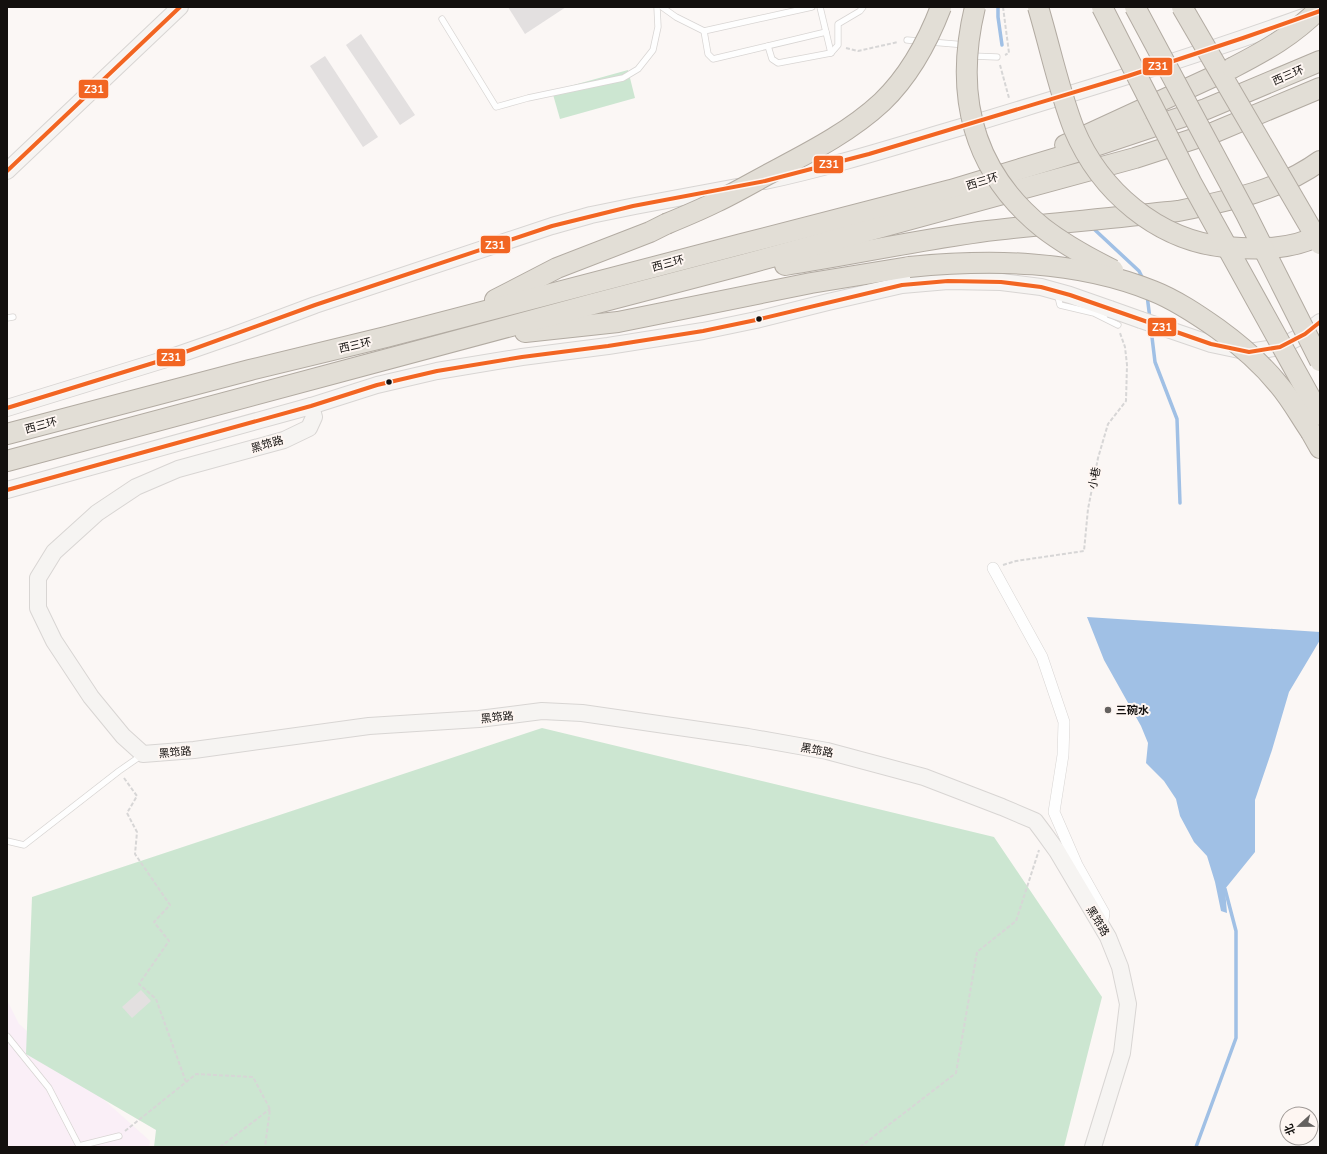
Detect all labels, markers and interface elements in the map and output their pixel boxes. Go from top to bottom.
line badge: Z31 [1142,57,1173,76]
text: Z31 [1148,59,1168,74]
street label: 西三环 [1270,62,1306,89]
line badge: Z31 [78,79,109,99]
text: Z31 [84,82,104,97]
line badge: Z31 [813,155,844,174]
text: Z31 [819,157,839,172]
street label: 西三环 [964,169,1000,193]
line badge: Z31 [480,235,511,254]
text: Z31 [485,238,505,253]
street label: 西三环 [650,252,686,275]
unlabelled marker [754,314,764,324]
line badge: Z31 [1147,317,1177,337]
text: Z31 [1152,320,1172,335]
street label: 西三环 [337,334,373,357]
line badge: Z31 [156,348,186,367]
text: Z31 [161,350,181,365]
unlabelled marker [384,377,394,387]
street label: 西三环 [23,414,59,437]
street label: 黑筇路 [249,433,285,456]
street label: 小巷 [1085,466,1104,490]
place label: 三碗水 [1116,703,1149,718]
marker: 三碗水 [1103,705,1113,715]
street label: 黑筇路 [480,708,514,727]
street label: 黑筇路 [799,740,835,761]
street label: 黑筇路 [158,744,192,761]
street label: 黑筇路 [1083,903,1112,939]
north arrow [1279,1106,1319,1146]
text: 北 [1281,1122,1299,1137]

